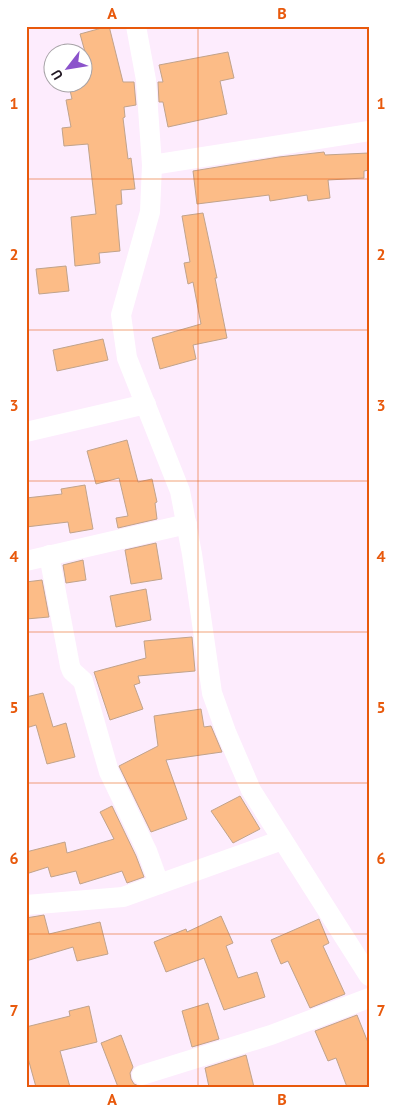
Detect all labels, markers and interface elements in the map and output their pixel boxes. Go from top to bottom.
text: A [107,3,117,23]
text: B [277,3,287,23]
north arrow [42,42,92,92]
text: U [47,66,67,83]
text: 1 [9,93,19,113]
text: 1 [376,93,386,113]
text: 2 [9,244,19,264]
text: 2 [376,244,386,264]
text: 3 [9,395,19,415]
text: 3 [376,395,386,415]
text: 4 [9,546,19,566]
text: 4 [376,546,386,566]
text: 5 [9,697,19,717]
text: 5 [376,697,386,717]
text: 6 [9,848,19,868]
text: 6 [376,848,386,868]
text: 7 [9,1000,19,1020]
text: 7 [376,1000,386,1020]
text: A [107,1089,117,1109]
text: B [277,1089,287,1109]

